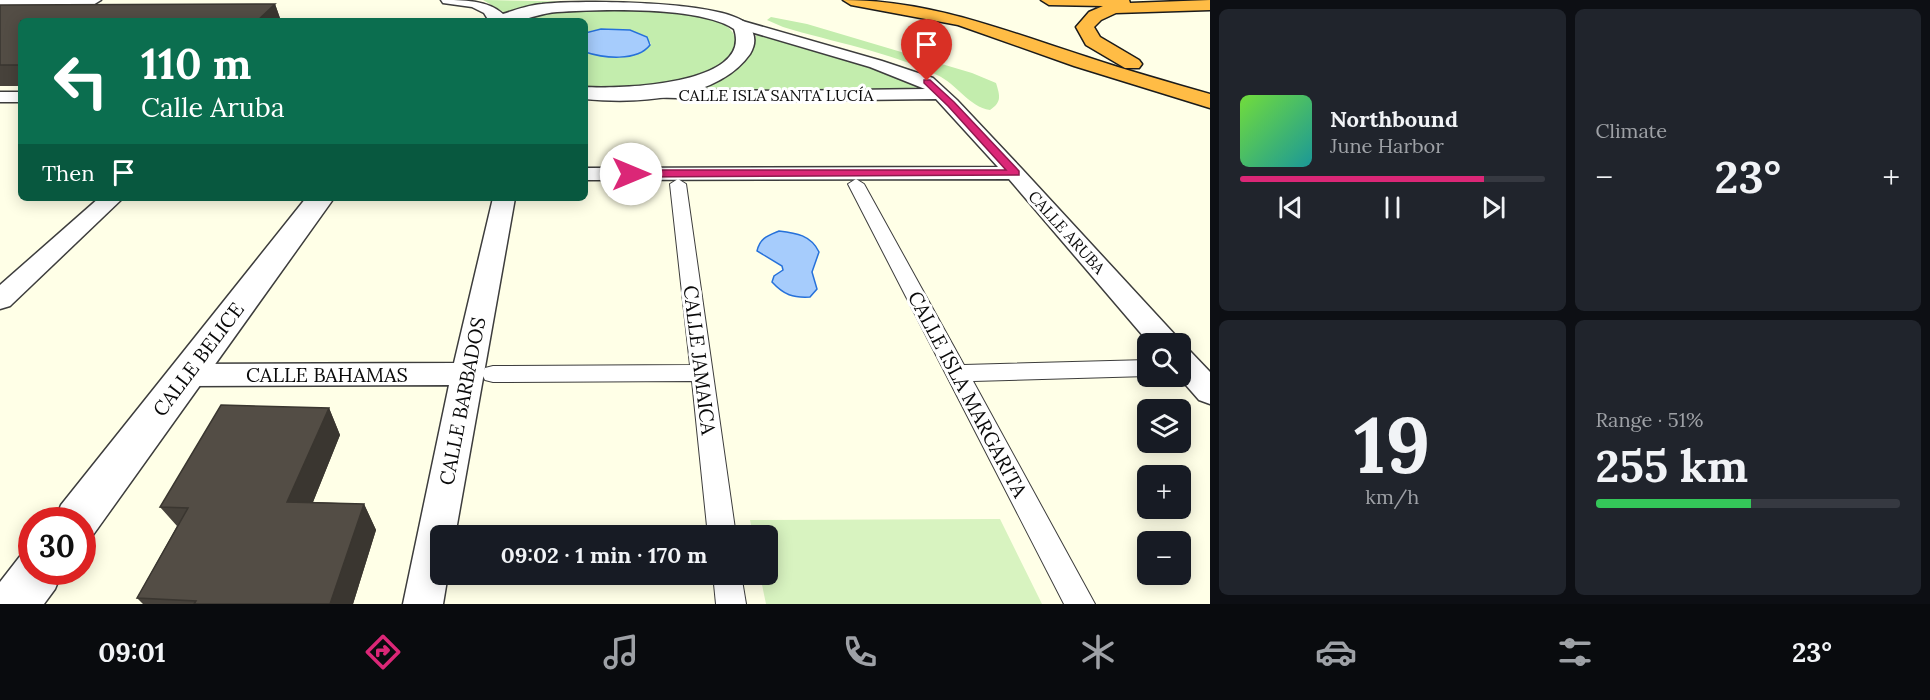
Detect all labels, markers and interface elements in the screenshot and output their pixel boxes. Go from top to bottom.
pin [901,19,952,81]
icon: arrive [910,28,943,61]
text: 110 m [141,37,252,91]
icon: left [42,42,120,120]
street label: CALLE ISLA SANTA LUCÍA [679,85,874,105]
text: Calle Aruba [141,90,285,124]
text: Northbound [1330,105,1458,133]
text: Climate [1596,118,1667,143]
text: June Harbor [1330,133,1444,158]
position arrow [599,142,663,206]
text: 23° [1715,148,1781,205]
icon: arrive [107,156,140,189]
text: − [1596,156,1613,198]
text: + [1882,156,1900,198]
text: Then [42,159,95,187]
street label: CALLE ARUBA [1024,186,1110,279]
icon: previous [1274,191,1307,224]
icon: pause [1376,191,1409,224]
icon: next [1477,191,1510,224]
street label: CALLE JAMAICA [678,284,722,437]
street label: CALLE ISLA MARGARITA [903,287,1033,502]
street label: CALLE BELICE [147,297,249,421]
street label: CALLE BARBADOS [433,315,491,487]
map controls [1137,333,1191,585]
button: search [1137,333,1191,387]
street label: CALLE BAHAMAS [246,362,408,387]
text: 19 [1354,395,1431,494]
button: layers [1137,399,1191,453]
text: Range · 51% [1596,407,1703,432]
text: 255 km [1596,437,1748,494]
button: + [1137,465,1191,519]
text: km/h [1365,484,1419,509]
speed limit sign: 30 [18,507,96,585]
button: − [1137,531,1191,585]
text: 09:02 · 1 min · 170 m [501,541,707,569]
icon: directions [362,631,404,673]
icon: music [600,631,642,673]
icon: phone [839,631,881,673]
icon: climate [1077,631,1119,673]
icon: car [1315,631,1357,673]
icon: filters [1554,631,1596,673]
text: 09:01 [98,635,166,669]
text: 23° [1792,635,1832,669]

